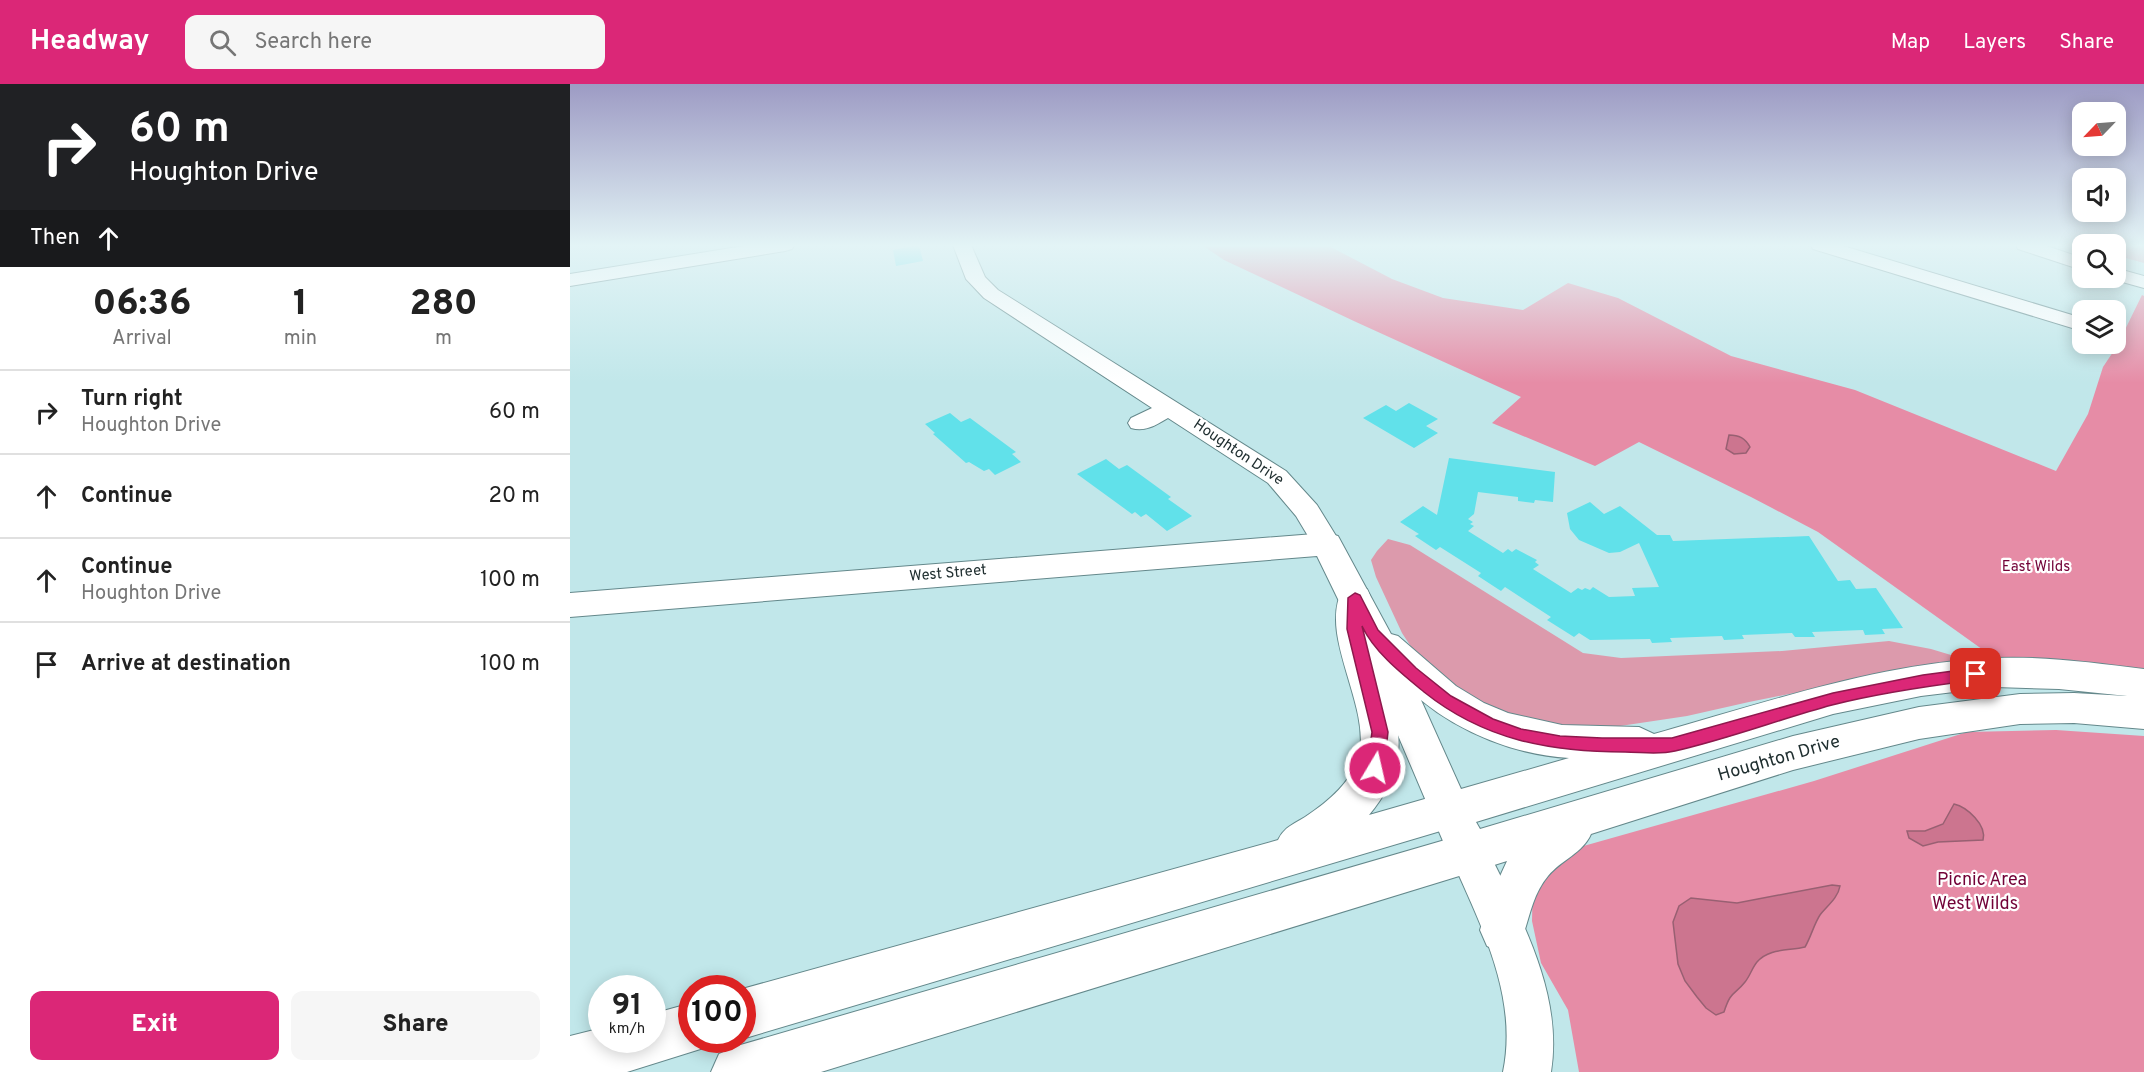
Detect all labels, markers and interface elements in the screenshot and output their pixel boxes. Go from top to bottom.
search box [185,15,605,69]
text: Headway [30,24,149,60]
icon: search [206,26,239,59]
text: Search here [254,29,372,56]
text: Map [1891,29,1930,56]
text: Layers [1963,29,2026,56]
text: Share [2059,29,2114,56]
north arrow [2072,102,2126,156]
map controls [2072,102,2126,354]
text: 60 m [129,104,230,157]
icon: right [30,108,108,186]
text: Houghton Drive [129,156,318,190]
button: sound [2072,168,2126,222]
icon: ahead [92,222,125,255]
text: Then [30,225,80,252]
button: search [2072,234,2126,288]
text: 06:36 [92,282,191,328]
text: 1 [293,282,308,328]
text: 280 [410,282,478,328]
button: layers [2072,300,2126,354]
text: Arrival [112,326,172,352]
text: min [284,326,317,352]
text: m [435,326,452,352]
text: Turn right [81,386,183,413]
icon: right [30,396,63,429]
text: 60 m [489,399,540,426]
text: Houghton Drive [81,413,221,439]
street label: Houghton Drive [1189,416,1287,490]
icon: ahead [30,480,63,513]
text: Continue [81,483,172,510]
text: 20 m [489,483,540,510]
text: Continue [81,554,172,581]
park label: East Wilds [2002,558,2070,577]
street label: West Street [909,561,987,587]
icon: ahead [30,564,63,597]
text: 100 m [480,567,540,594]
text: Houghton Drive [81,581,221,607]
icon: arrive [30,648,63,681]
pin [1950,648,2001,699]
text: Arrive at destination [81,651,291,678]
text: 100 m [480,651,540,678]
icon: arrive [1959,657,1992,690]
street label: Houghton Drive [1715,731,1843,787]
position arrow [1343,736,1407,800]
park label: Picnic Area [1937,869,2027,892]
park label: West Wilds [1932,893,2018,916]
speed limit sign: 100 [678,975,756,1053]
text: 91 [612,988,642,1025]
button: Exit [30,991,279,1060]
button: Share [291,991,540,1060]
text: km/h [609,1020,645,1039]

